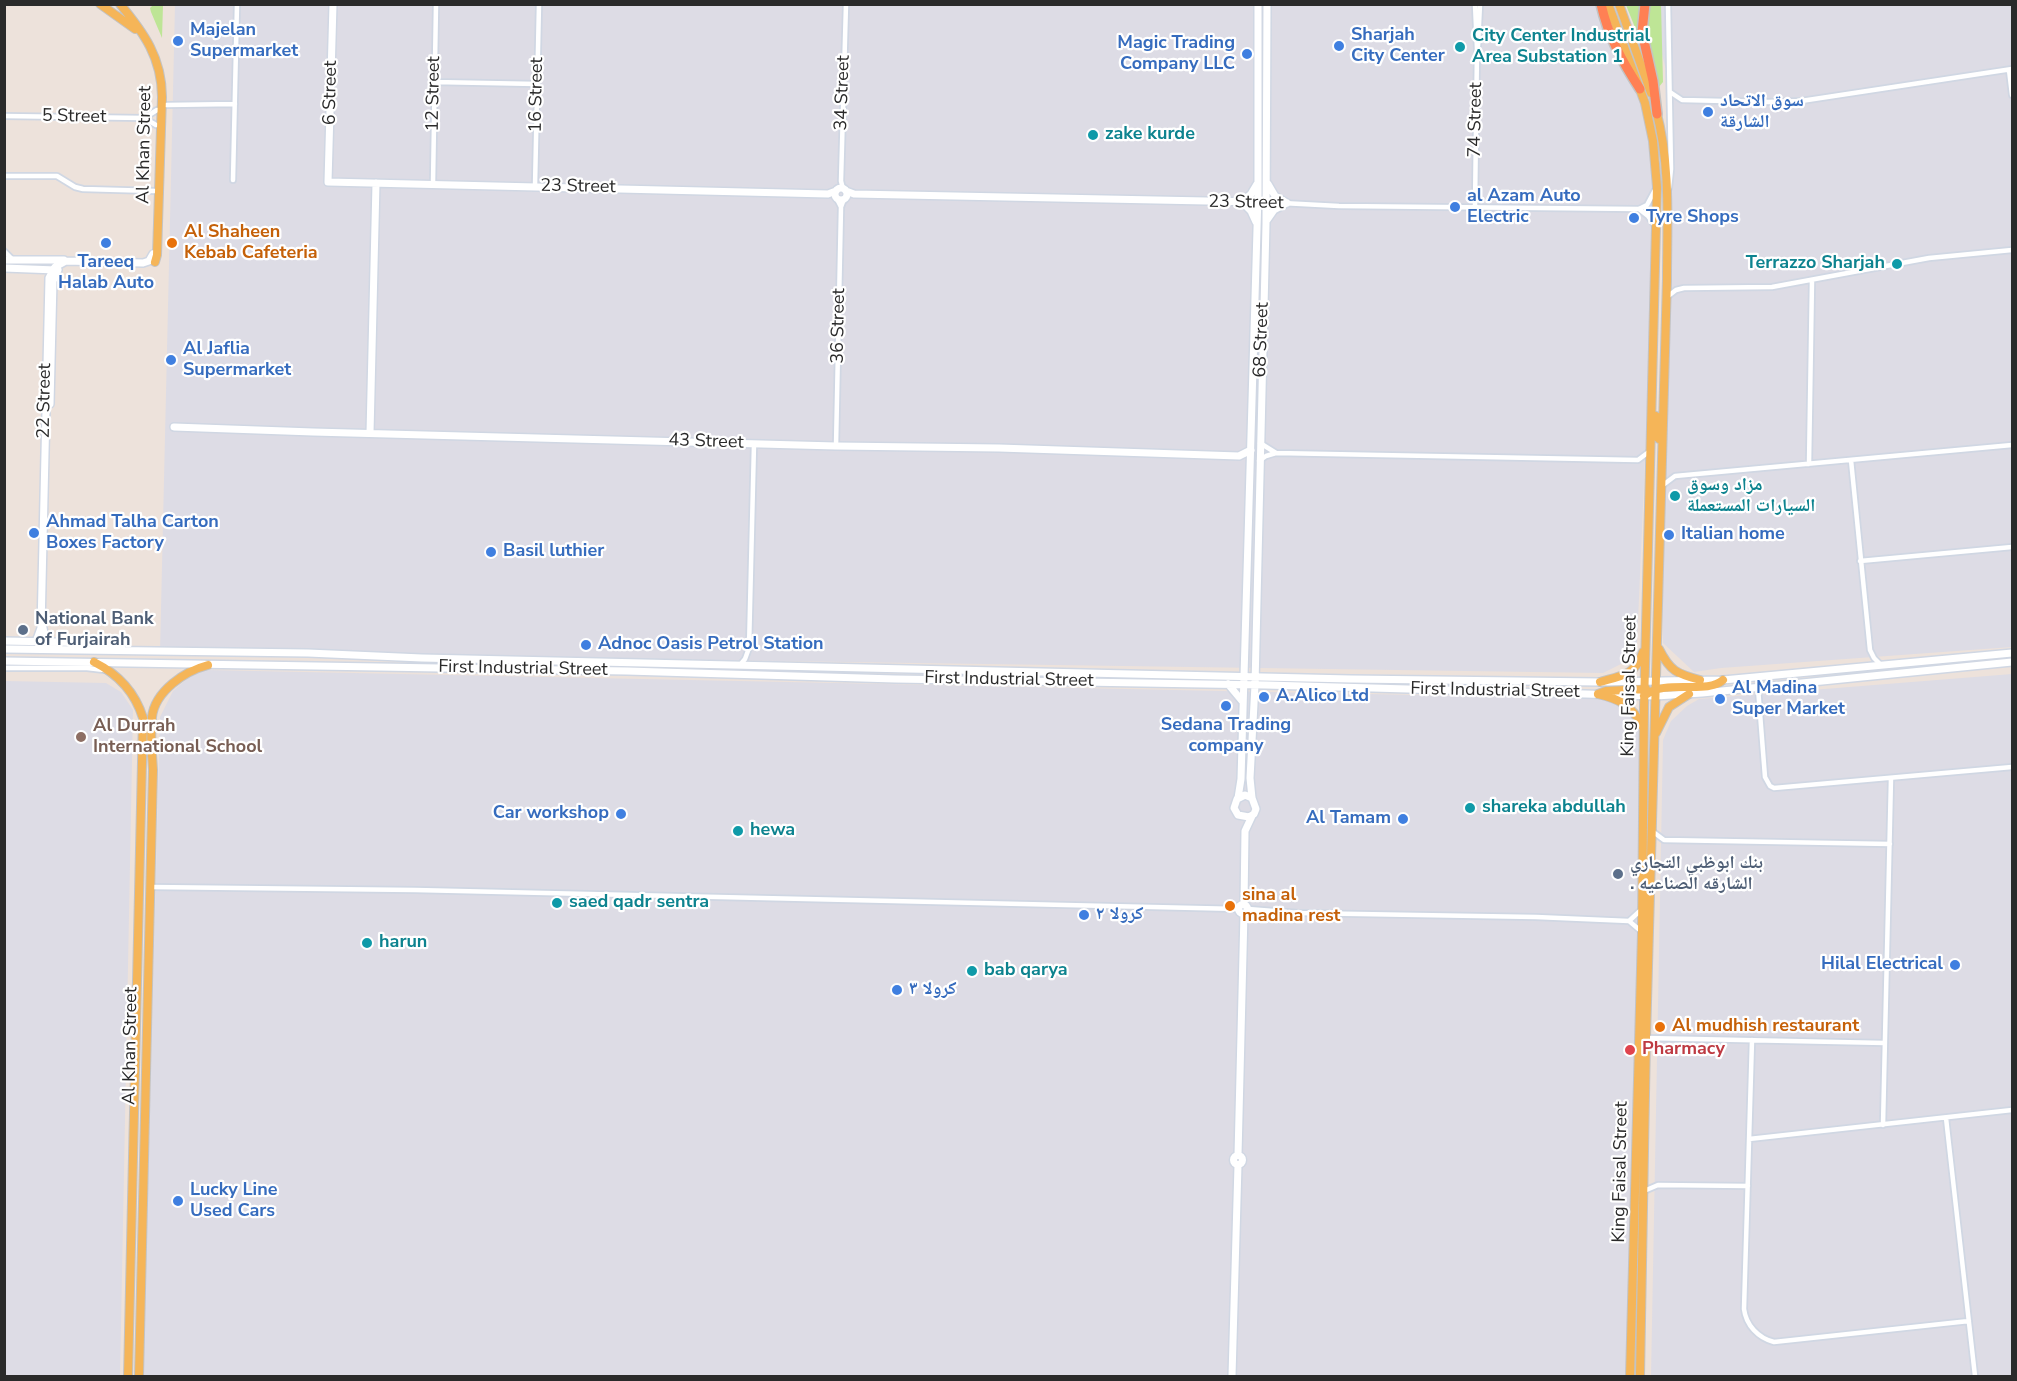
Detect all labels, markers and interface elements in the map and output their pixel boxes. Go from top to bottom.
place label: Majelan Supermarket [190,20,298,63]
place label: Sharjah City Center [1351,25,1445,68]
place label: City Center Industrial Area Substation 1 [1472,26,1650,68]
place label: Magic Trading Company LLC [1117,33,1235,76]
marker: Majelan Supermarket [171,34,185,48]
marker: Sharjah City Center [1332,39,1346,53]
marker: City Center Industrial Area Substation 1 [1453,40,1467,54]
marker: Magic Trading Company LLC [1240,47,1254,61]
street label: 34 Street [831,55,855,131]
street label: 12 Street [423,56,445,132]
street label: 16 Street [526,57,548,133]
street label: 6 Street [320,61,342,125]
street label: 74 Street [1465,82,1487,158]
street label: Al Khan Street [133,86,157,204]
place label: سوق الاتحاد الشارقة [1720,91,1804,134]
marker: سوق الاتحاد الشارقة [1701,105,1715,119]
street label: 5 Street [42,106,106,128]
place label: zake kurde [1105,124,1195,146]
marker: zake kurde [1086,128,1100,142]
street label: 23 Street [540,176,616,198]
place label: al Azam Auto Electric [1467,186,1581,228]
street label: 23 Street [1208,192,1284,214]
marker: al Azam Auto Electric [1448,200,1462,214]
place label: Tyre Shops [1646,207,1739,229]
marker: Tyre Shops [1627,211,1641,225]
place label: Al Shaheen Kebab Cafeteria [184,222,318,264]
marker: Tareeq Halab Auto [99,236,113,250]
marker: Al Shaheen Kebab Cafeteria [165,236,179,250]
place label: Tareeq Halab Auto [58,252,154,294]
place label: Terrazzo Sharjah [1746,253,1885,275]
marker: Terrazzo Sharjah [1890,257,1904,271]
street label: 36 Street [828,288,850,364]
street label: 68 Street [1250,302,1274,378]
place label: Al Jaflia Supermarket [183,339,291,382]
marker: Al Jaflia Supermarket [164,353,178,367]
street label: 22 Street [34,363,56,439]
street label: 43 Street [668,430,744,454]
place label: مزاد وسوق السيارات المستعملة [1687,475,1815,518]
marker: مزاد وسوق السيارات المستعملة [1668,489,1682,503]
place label: Ahmad Talha Carton Boxes Factory [46,512,219,554]
place label: Italian home [1681,524,1785,546]
marker: Ahmad Talha Carton Boxes Factory [27,526,41,540]
marker: Italian home [1662,528,1676,542]
place label: Basil luthier [503,541,604,563]
marker: Basil luthier [484,545,498,559]
place label: National Bank of Furjairah [35,609,154,652]
street label: King Faisal Street [1618,615,1642,757]
marker: National Bank of Furjairah [16,623,30,637]
place label: Adnoc Oasis Petrol Station [598,634,824,656]
marker: Adnoc Oasis Petrol Station [579,638,593,652]
street label: First Industrial Street [438,657,608,681]
street label: First Industrial Street [924,668,1094,692]
place label: Al Madina Super Market [1732,678,1845,720]
street label: First Industrial Street [1410,679,1580,703]
place label: A.Alico Ltd [1276,686,1369,708]
marker: A.Alico Ltd [1257,690,1271,704]
marker: Al Madina Super Market [1713,692,1727,706]
marker: Sedana Trading company [1219,699,1233,713]
place label: Sedana Trading company [1161,715,1291,758]
place label: Al Durrah International School [93,716,262,758]
marker: Al Durrah International School [74,730,88,744]
place label: shareka abdullah [1482,797,1626,819]
marker: shareka abdullah [1463,801,1477,815]
place label: Car workshop [493,803,609,825]
marker: Car workshop [614,807,628,821]
place label: Al Tamam [1306,808,1391,830]
marker: Al Tamam [1396,812,1410,826]
place label: hewa [750,820,795,842]
marker: hewa [731,824,745,838]
place label: بنك ابوظبي التجاري . الشارقه الصناعيه [1630,853,1763,896]
marker: بنك ابوظبي التجاري . الشارقه الصناعيه [1611,867,1625,881]
place label: sina al madina rest [1242,885,1341,928]
place label: saed qadr sentra [569,892,709,914]
marker: saed qadr sentra [550,896,564,910]
marker: sina al madina rest [1223,899,1237,913]
place label: كرولا ٢ [1096,904,1144,926]
marker: كرولا ٢ [1077,908,1091,922]
place label: harun [379,932,427,954]
marker: harun [360,936,374,950]
place label: Hilal Electrical [1821,954,1943,976]
marker: Hilal Electrical [1948,958,1962,972]
place label: bab qarya [984,960,1068,982]
marker: bab qarya [965,964,979,978]
place label: كرولا ٣ [909,979,957,1001]
marker: كرولا ٣ [890,983,904,997]
street label: Al Khan Street [119,987,143,1105]
place label: Al mudhish restaurant [1672,1016,1859,1038]
marker: Al mudhish restaurant [1653,1020,1667,1034]
place label: Pharmacy [1642,1039,1725,1061]
marker: Pharmacy [1623,1043,1637,1057]
street label: King Faisal Street [1609,1101,1633,1243]
place label: Lucky Line Used Cars [190,1180,277,1222]
marker: Lucky Line Used Cars [171,1194,185,1208]

